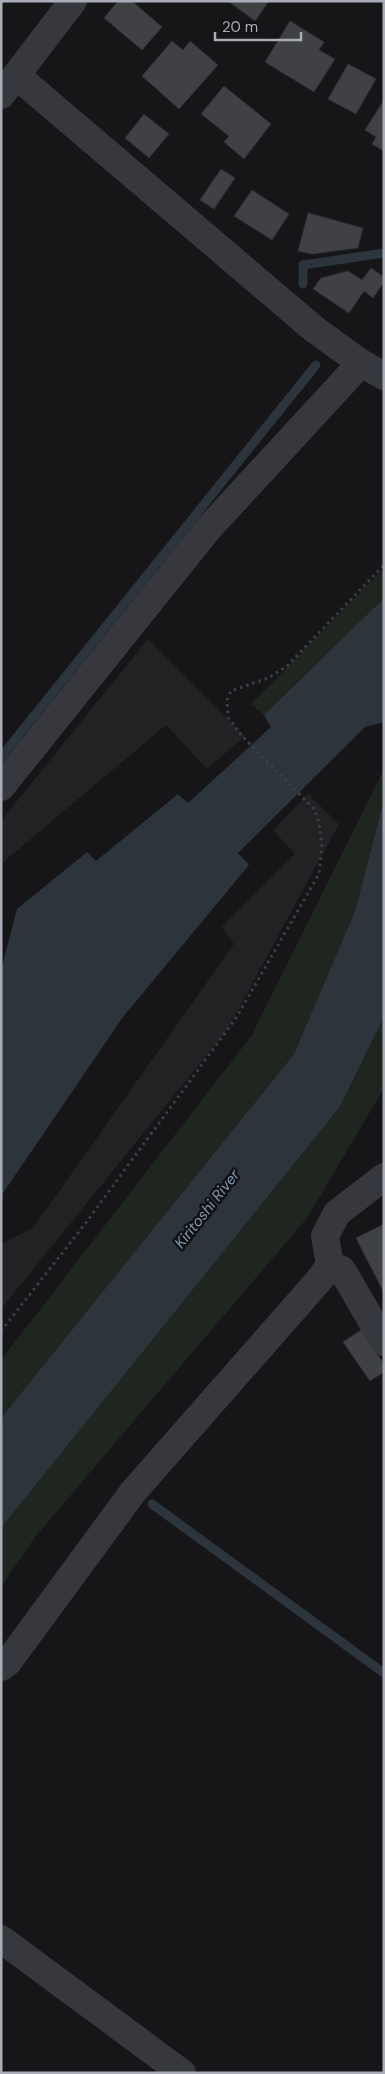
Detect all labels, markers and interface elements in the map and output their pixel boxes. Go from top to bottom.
scale bar [215,10,301,42]
text: 20 m [222,17,258,37]
water label: Kiritoshi River [170,1165,244,1252]

